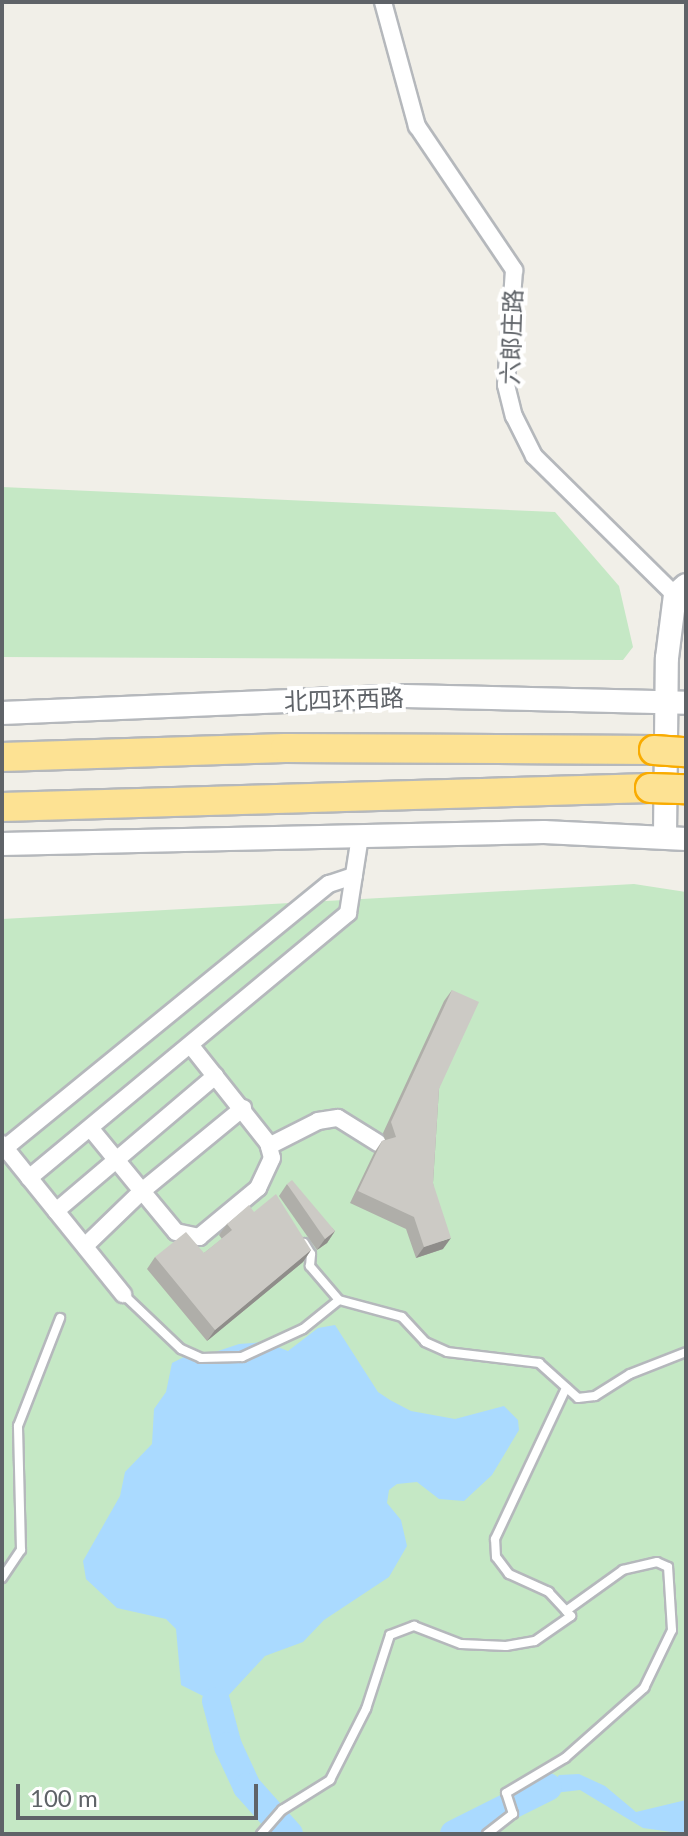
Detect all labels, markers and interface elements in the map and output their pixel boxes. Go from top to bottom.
street label: 六郎庄路 [495,289,527,385]
street label: 北四环西路 [284,683,404,715]
scale bar [20,1768,262,1818]
text: 100 m [30,1783,98,1812]

